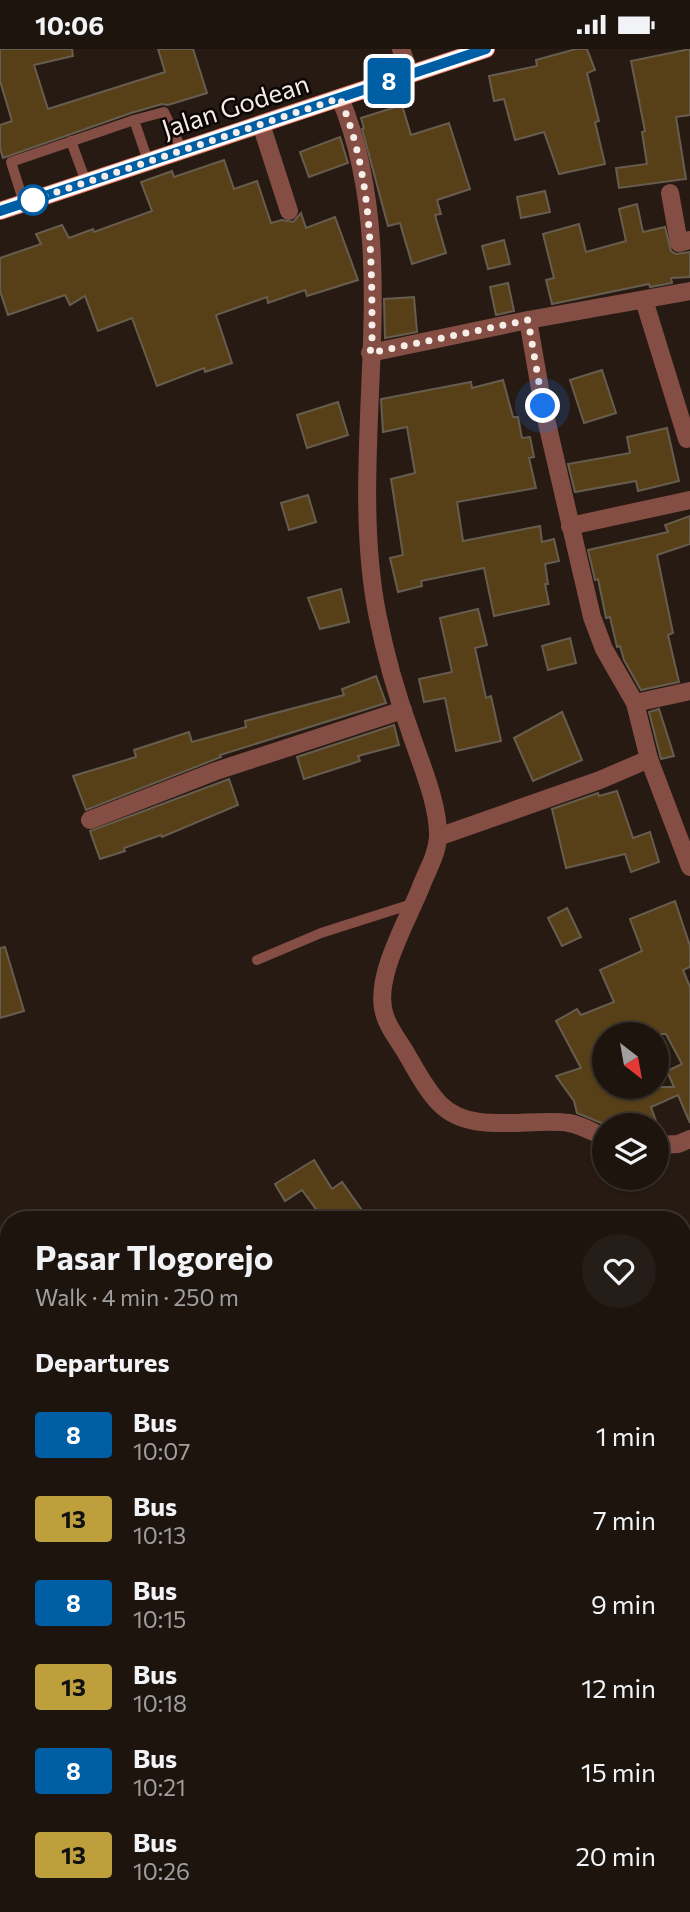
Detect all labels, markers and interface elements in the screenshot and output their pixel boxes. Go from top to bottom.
text: 10:06 [35,9,104,40]
line badge: 8 [366,58,412,104]
text: 8 [382,66,396,95]
street label: Jalan Godean [157,67,313,143]
unlabelled marker [18,185,48,215]
your location [525,388,560,423]
north arrow [592,1022,668,1099]
map controls [592,1022,669,1190]
button: layers [592,1113,669,1190]
button: heart [582,1234,656,1308]
text: Pasar Tlogorejo [35,1236,273,1277]
text: Walk · 4 min · 250 m [35,1283,239,1311]
text: Departures [35,1346,170,1377]
text: Bus [133,1406,177,1437]
text: 8 [66,1420,81,1449]
text: 1 min [596,1420,656,1451]
text: 10:07 [133,1437,190,1465]
text: Bus [133,1490,177,1521]
text: 13 [61,1504,86,1533]
text: 7 min [593,1504,656,1535]
text: 10:13 [133,1521,186,1549]
text: Bus [133,1574,177,1605]
text: 8 [66,1588,81,1617]
text: 9 min [591,1588,656,1619]
text: 10:15 [133,1605,186,1633]
text: Bus [133,1658,177,1689]
text: 13 [61,1672,86,1701]
text: 12 min [581,1672,656,1703]
text: 10:18 [133,1689,187,1717]
text: Bus [133,1742,177,1773]
text: 8 [66,1756,81,1785]
text: 15 min [581,1756,656,1787]
text: 10:21 [133,1773,186,1801]
text: Bus [133,1826,177,1857]
text: 13 [61,1840,86,1869]
text: 20 min [575,1840,656,1871]
text: 10:26 [133,1857,190,1885]

